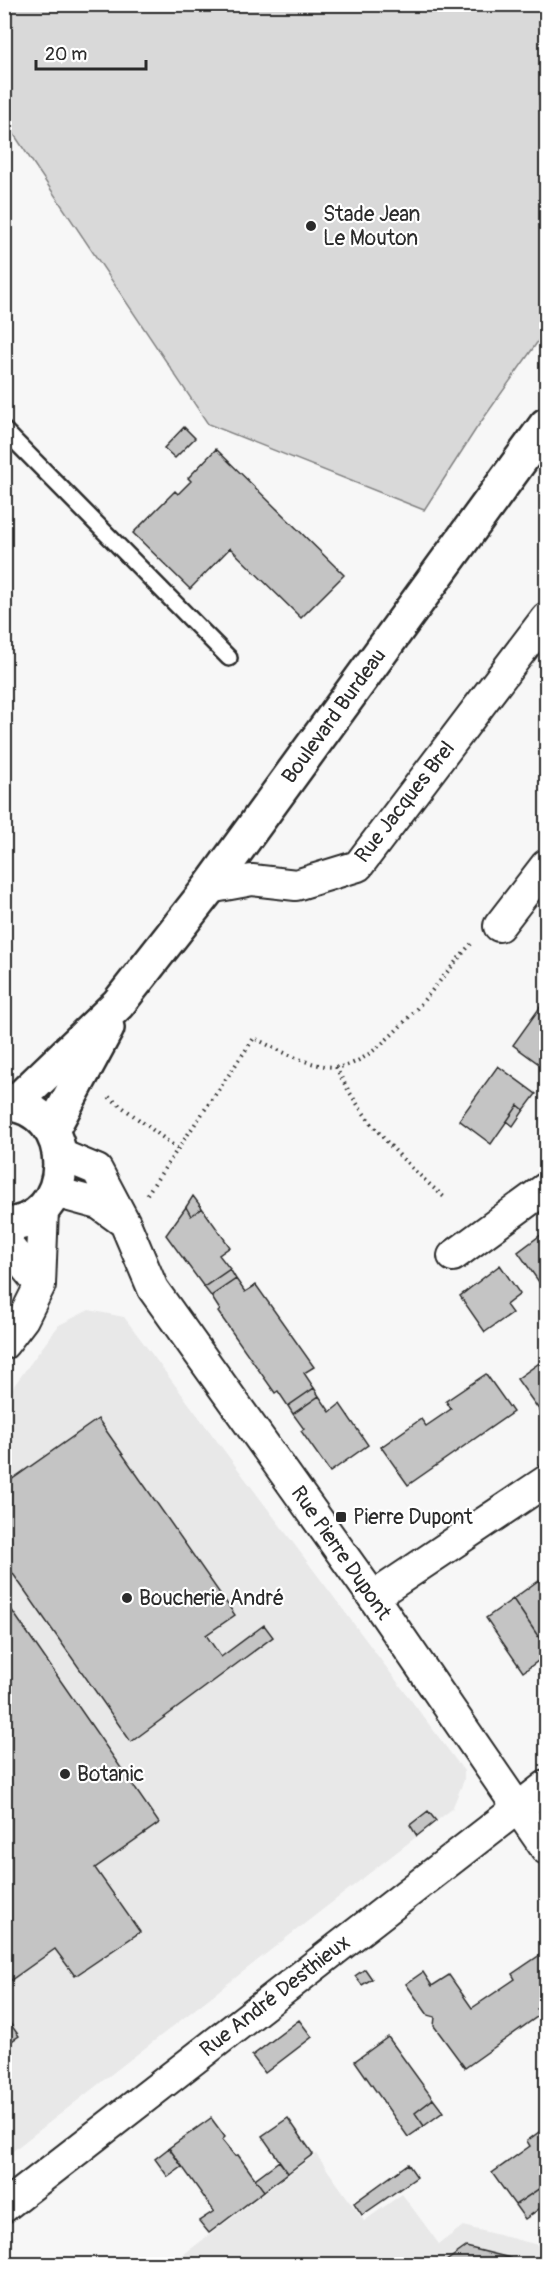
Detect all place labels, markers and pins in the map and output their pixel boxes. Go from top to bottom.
place label: Stade Jean Le Mouton [323,201,420,252]
marker: Stade Jean Le Mouton [304,219,318,233]
place label: Pierre Dupont [353,1504,473,1531]
marker: Pierre Dupont [334,1510,348,1524]
place label: Boucherie André [139,1585,284,1612]
marker: Boucherie André [120,1591,134,1605]
place label: Botanic [77,1761,144,1788]
marker: Botanic [58,1767,72,1781]

